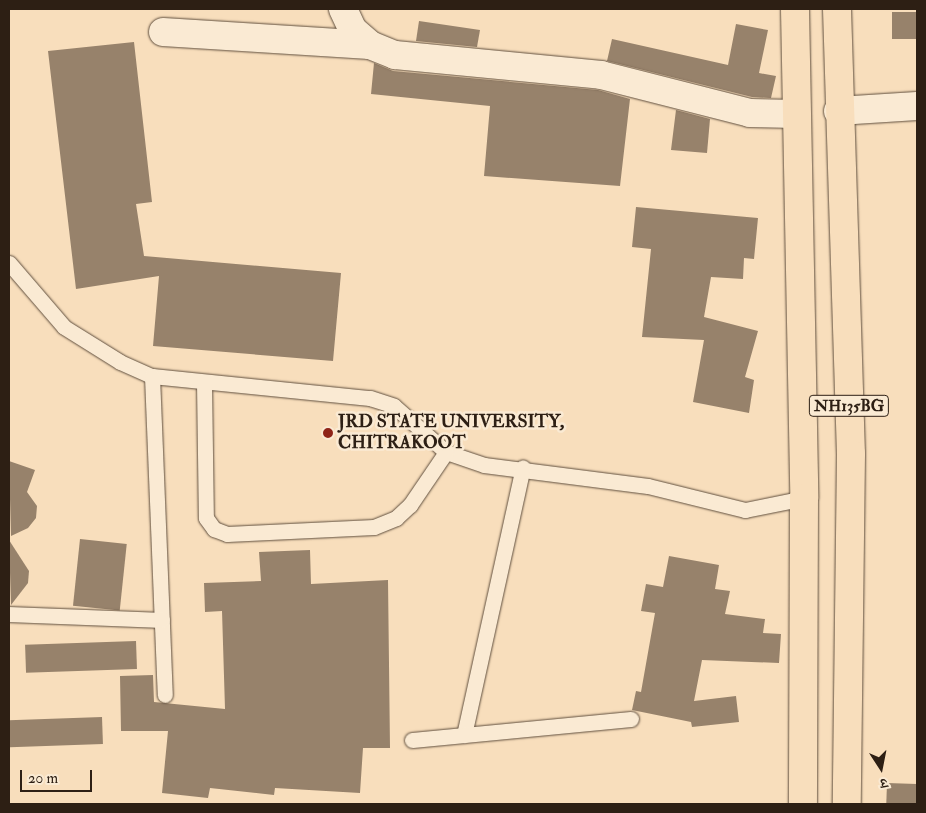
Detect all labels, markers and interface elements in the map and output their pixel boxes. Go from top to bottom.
road number: NH135BG [808,392,890,420]
place label: JRD STATE UNIVERSITY, CHITRAKOOT [338,412,564,454]
marker: JRD STATE UNIVERSITY, CHITRAKOOT [322,427,334,439]
north arrow [856,743,906,793]
scale bar [22,760,95,792]
text: 20 m [28,769,58,788]
text: उ [879,774,889,792]

